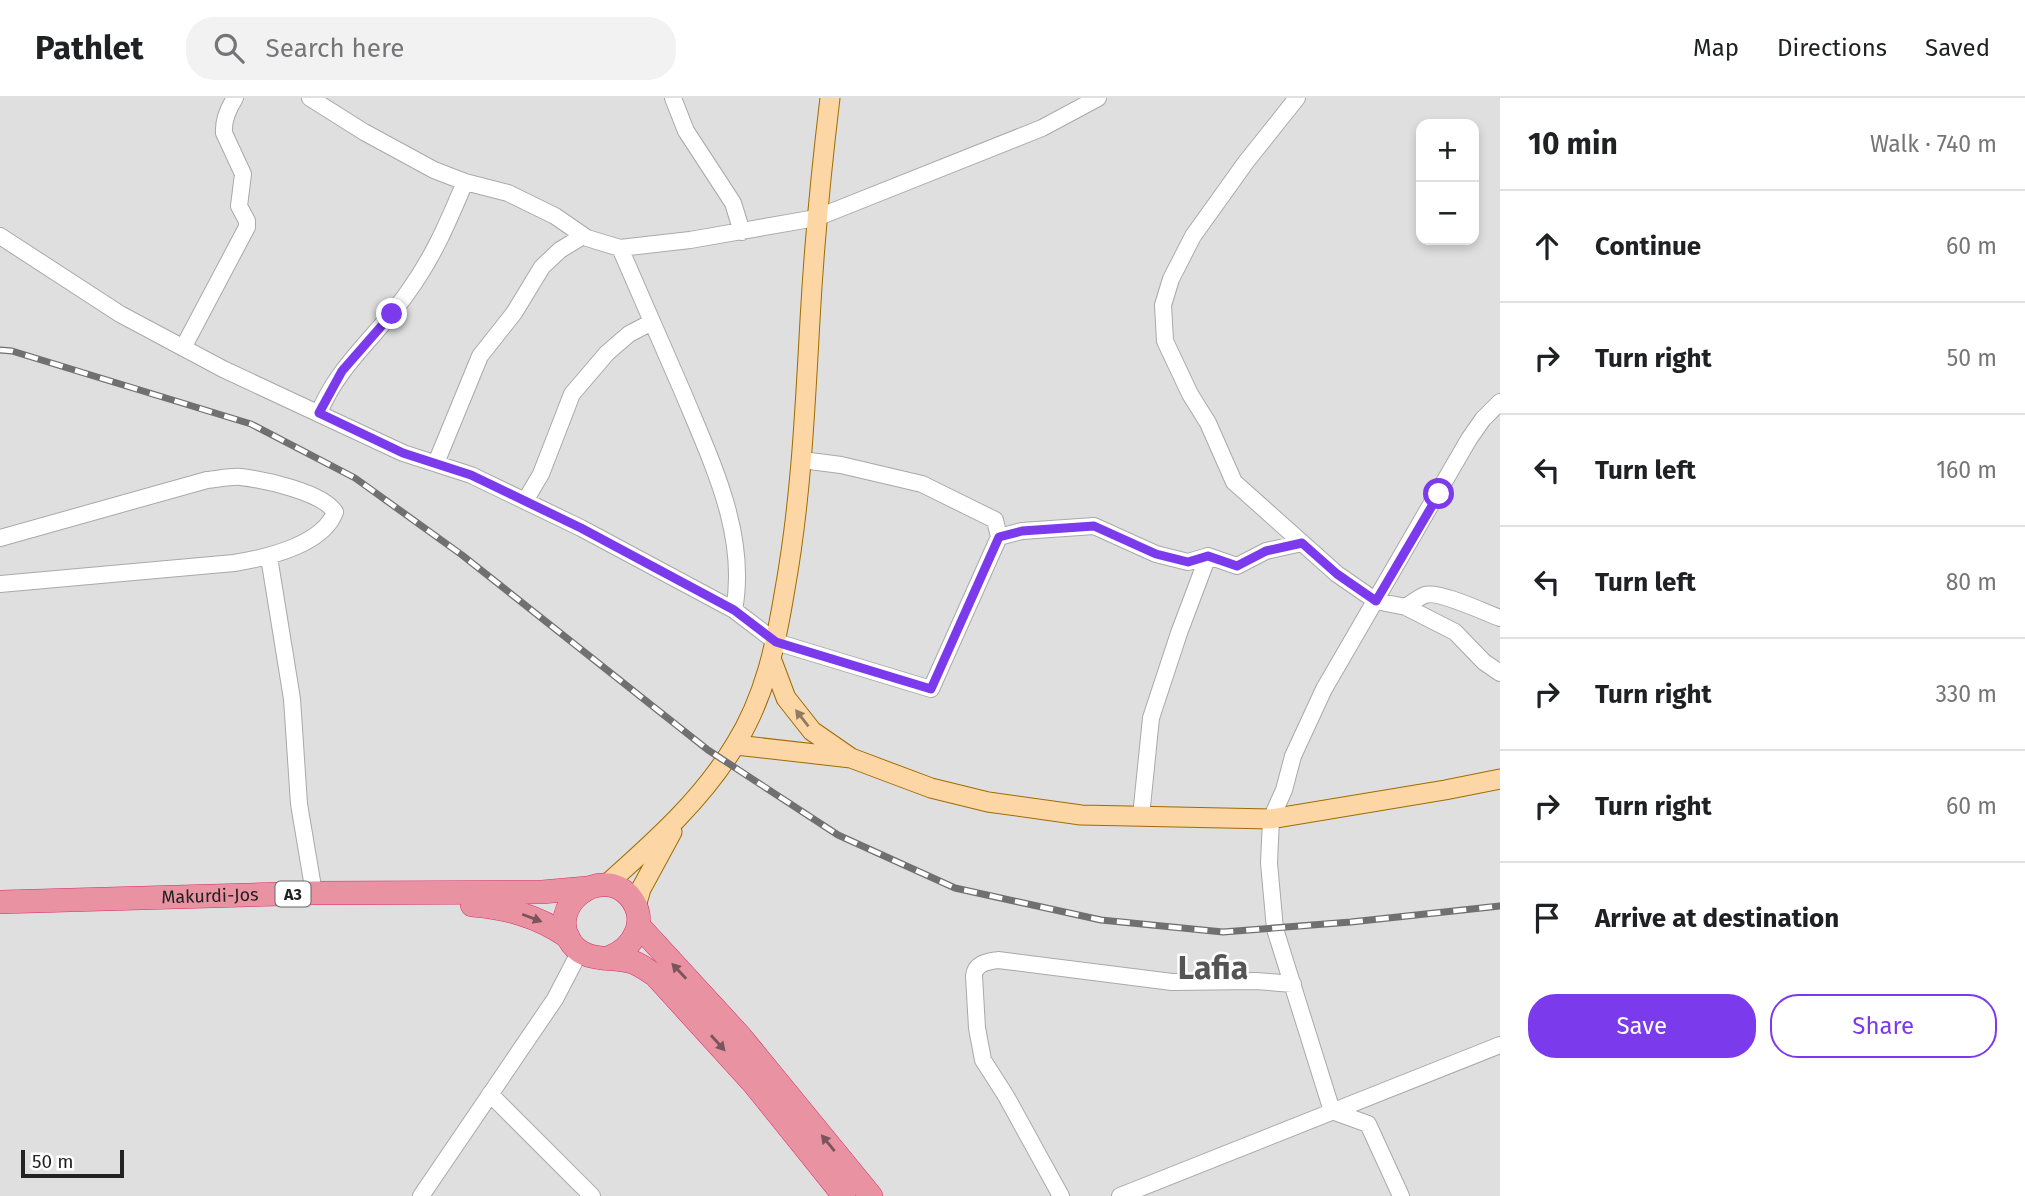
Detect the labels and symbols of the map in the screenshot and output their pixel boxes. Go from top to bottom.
route end [376,298,407,329]
route start [1423,478,1454,509]
one-way arrow [794,709,809,727]
road number: A3 [276,881,310,906]
street label: Makurdi-Jos [161,884,259,908]
one-way arrow [521,912,542,923]
district label: Lafia [1178,949,1248,987]
one-way arrow [671,962,687,980]
one-way arrow [710,1034,726,1052]
one-way arrow [820,1134,836,1152]
scale bar [21,1147,124,1179]

